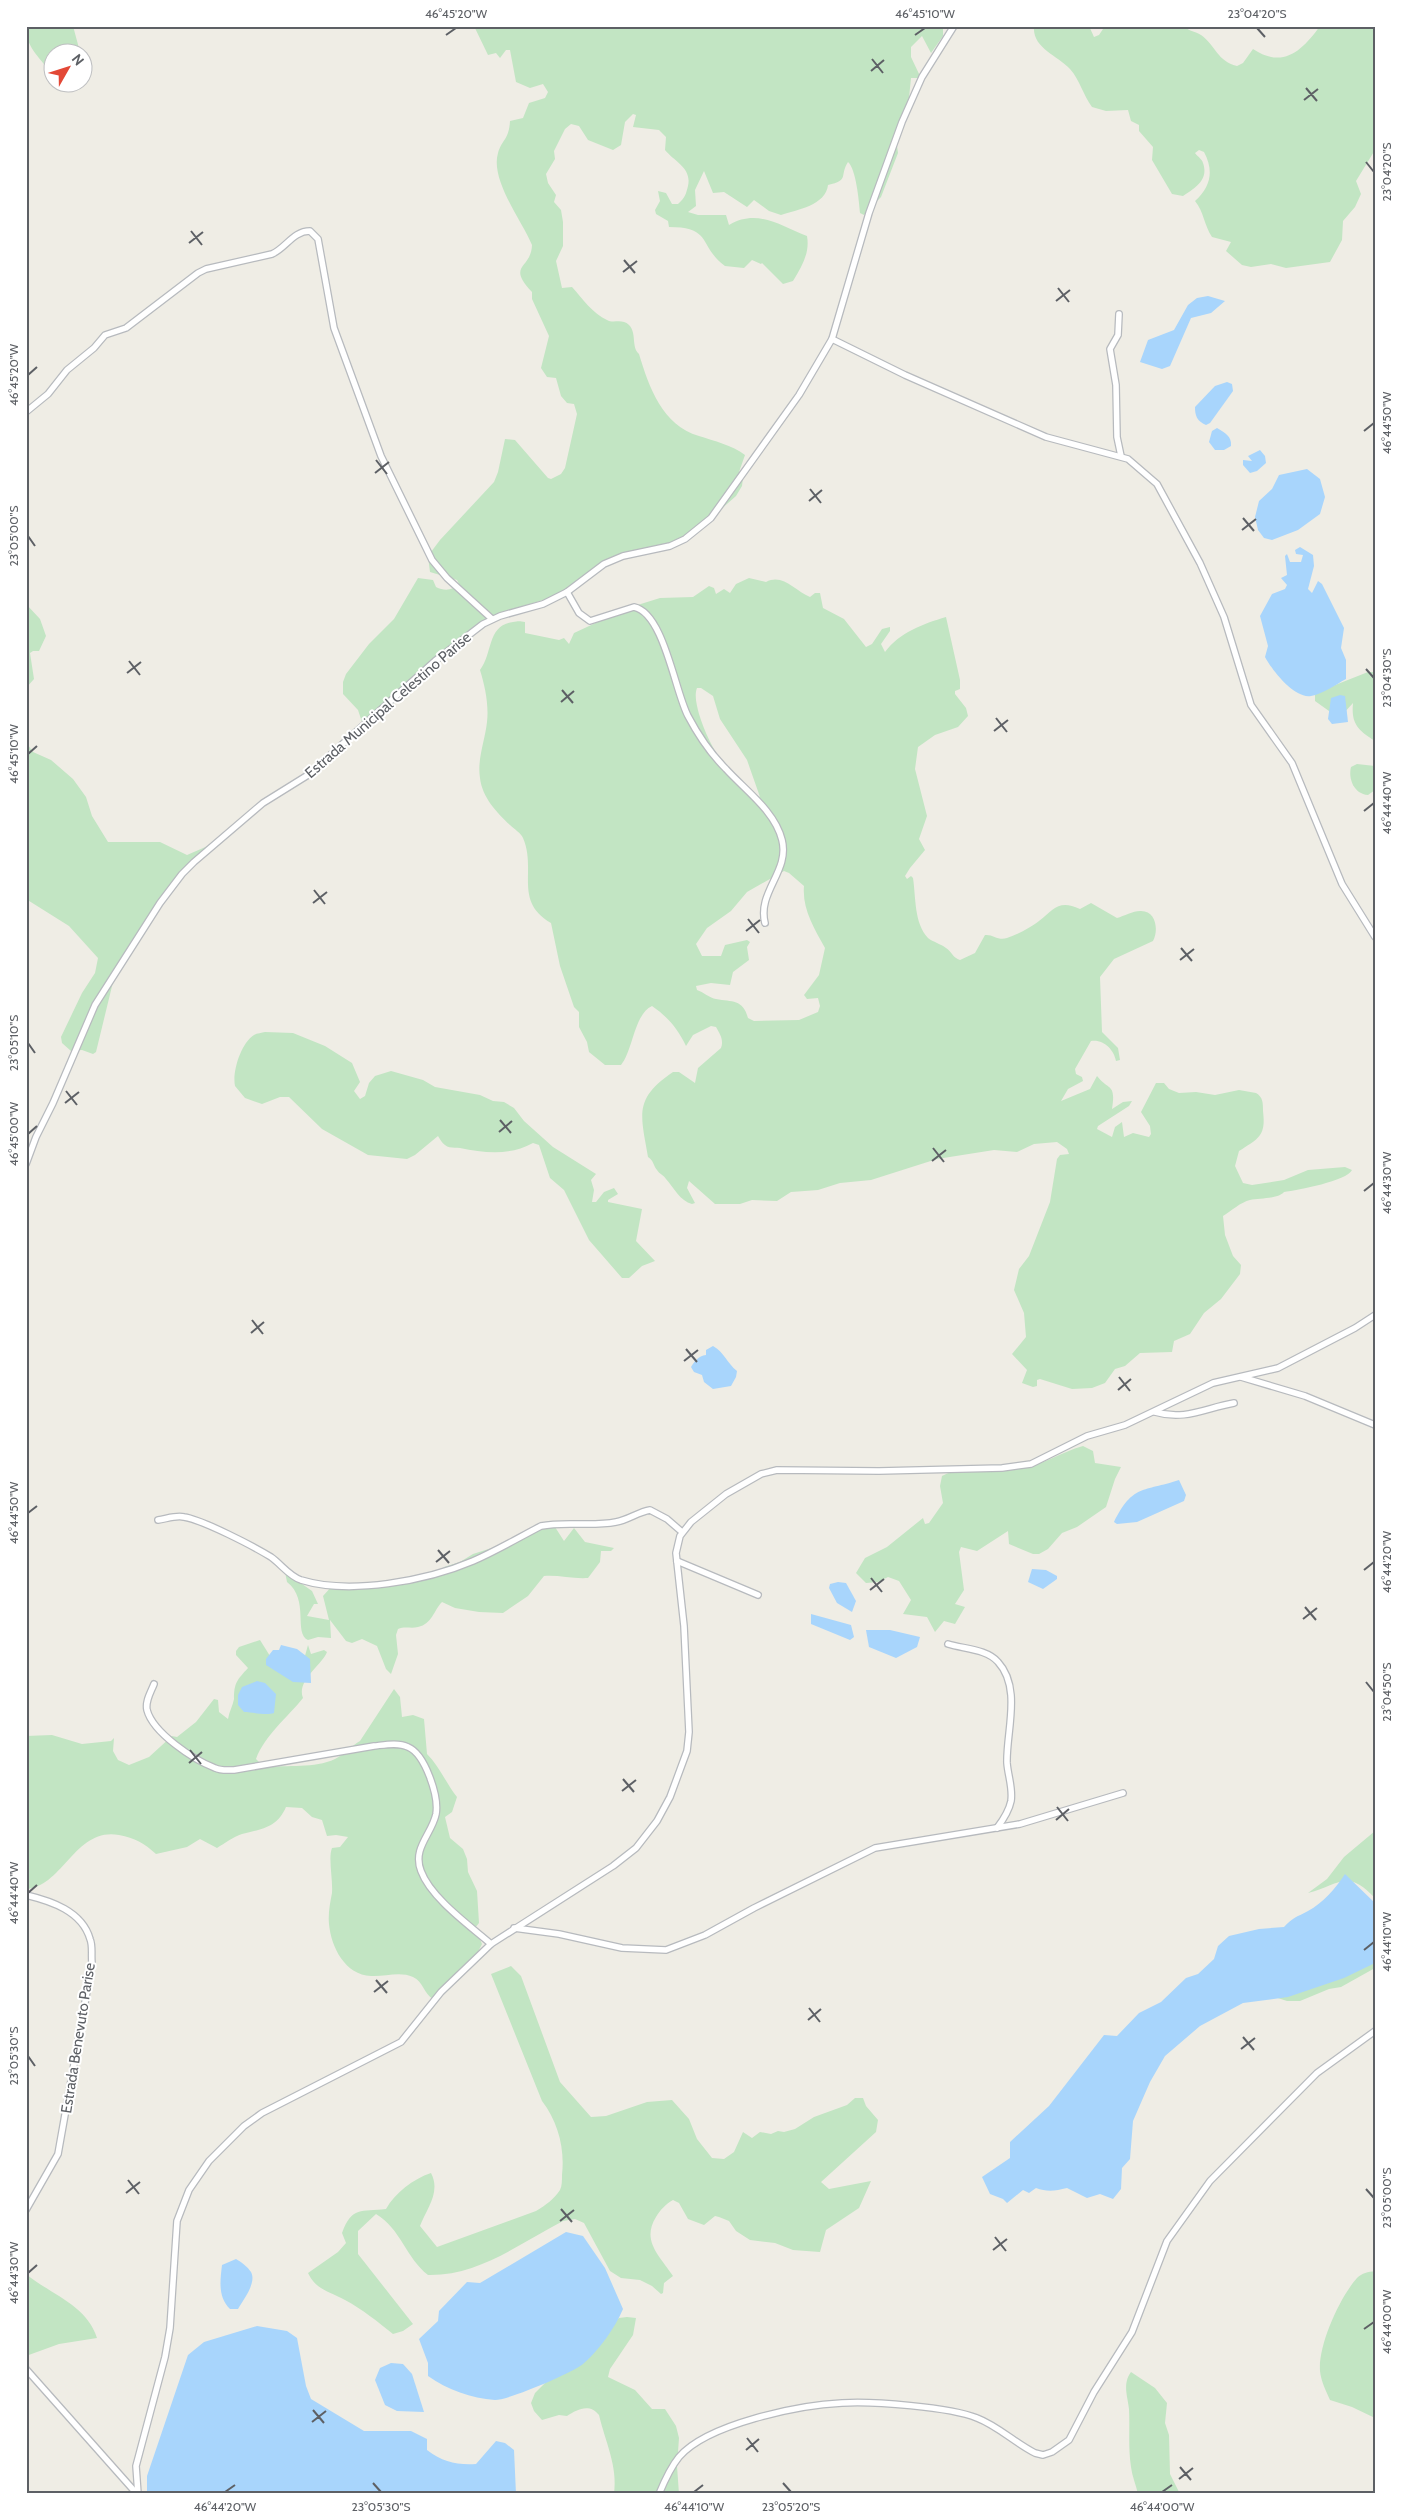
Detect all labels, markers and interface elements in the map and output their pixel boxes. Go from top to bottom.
text: 46°45'20"W [425,6,488,21]
text: 46°45'10"W [895,6,956,21]
text: 23°04'20"S [1227,6,1287,21]
north arrow [42,42,92,92]
text: N [68,50,88,69]
text: 23°04'20"S [1379,142,1394,202]
text: 46°45'20"W [6,343,21,406]
text: 46°44'50"W [1379,391,1394,454]
text: 23°05'00"S [6,506,21,566]
street label: Estrada Municipal Celestino Parise [301,628,475,782]
text: 23°04'30"S [1379,648,1394,708]
text: 46°45'10"W [6,723,21,784]
text: 46°44'40"W [1379,771,1394,834]
text: 23°05'10"S [6,1015,21,1071]
text: 46°45'00"W [6,1101,21,1166]
text: 46°44'30"W [1379,1151,1394,1214]
text: 46°44'50"W [6,1481,21,1544]
text: 46°44'20"W [1379,1530,1394,1593]
text: 23°04'50"S [1379,1662,1394,1722]
text: 46°44'40"W [6,1861,21,1924]
text: 46°44'10"W [1379,1911,1394,1972]
street label: Estrada Benevuto Parise [57,1961,99,2115]
text: 23°05'30"S [6,2027,21,2085]
text: 23°05'00"S [1379,2168,1394,2228]
text: 46°44'30"W [6,2241,21,2304]
text: 46°44'00"W [1379,2289,1394,2354]
text: 46°44'20"W [194,2499,257,2514]
text: 23°05'30"S [352,2499,410,2514]
text: 46°44'10"W [664,2499,725,2514]
text: 23°05'20"S [762,2499,820,2514]
text: 46°44'00"W [1130,2499,1195,2514]

